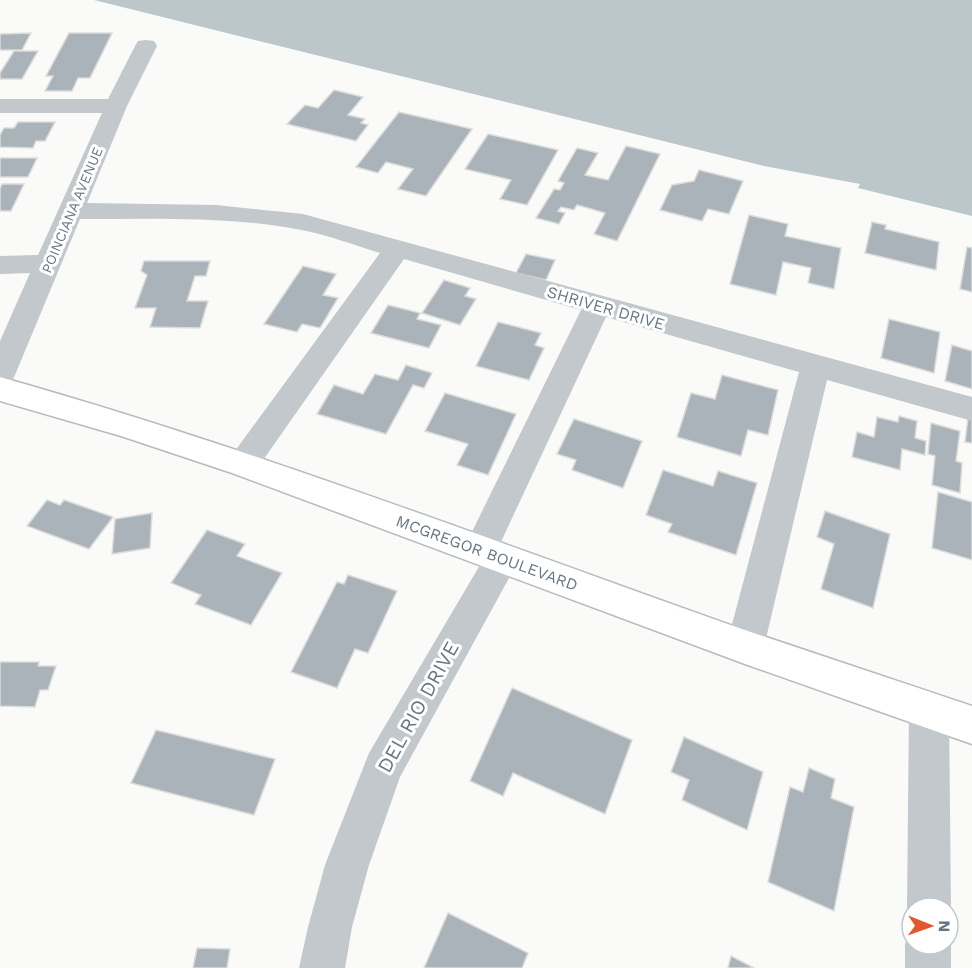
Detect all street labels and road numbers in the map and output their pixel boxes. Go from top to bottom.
street label: POINCIANA AVENUE [38,145,106,275]
street label: SHRIVER DRIVE [545,282,667,334]
street label: MCGREGOR BOULEVARD [393,511,581,595]
street label: DEL RIO DRIVE [372,637,464,777]

